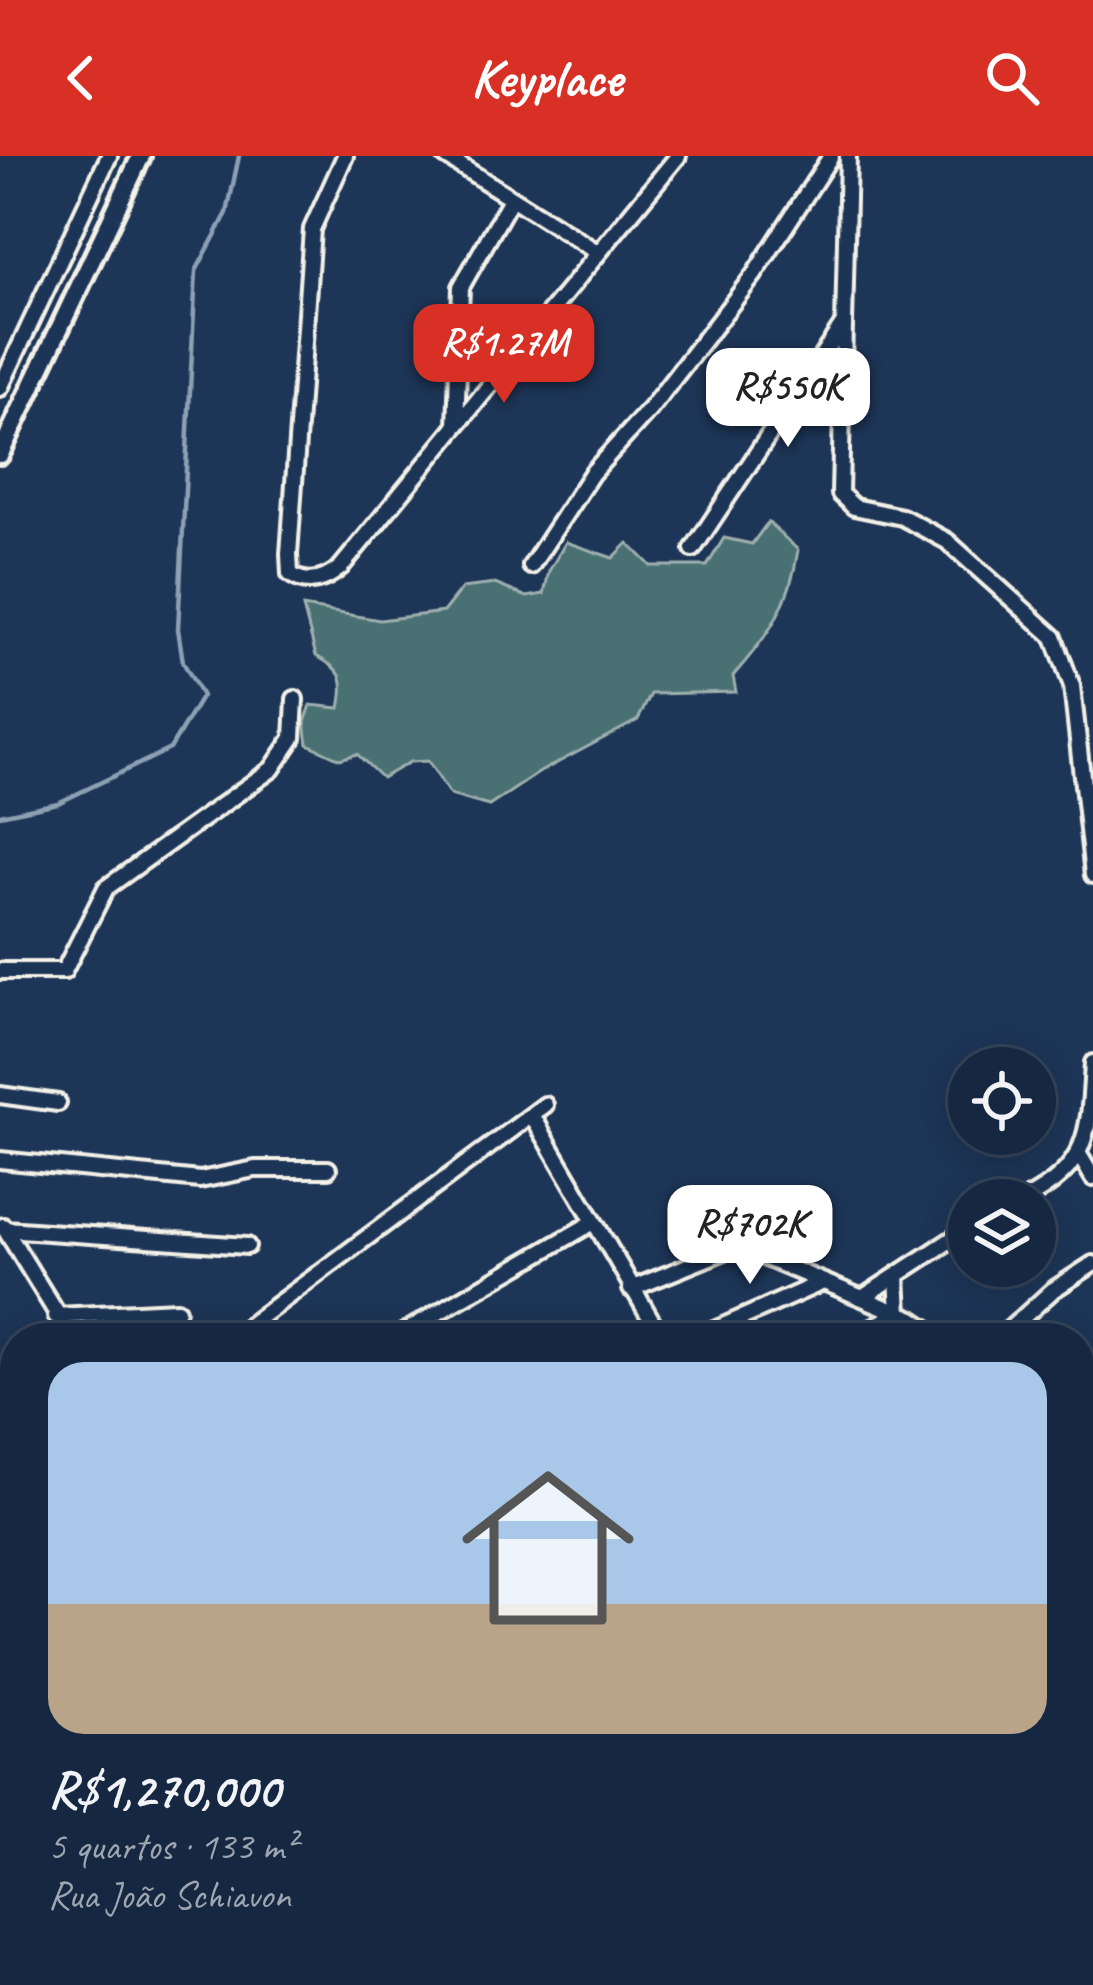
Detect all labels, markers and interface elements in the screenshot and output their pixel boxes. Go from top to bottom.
text: Keyplace [471,44,622,112]
icon: back [48,45,114,111]
icon: search [979,45,1045,111]
pin: R$1.27M [393,304,615,406]
text: R$1.27M [440,318,568,367]
pin: R$550K [690,348,886,450]
text: R$550K [733,362,843,411]
map controls [948,1047,1056,1287]
button: locate [948,1047,1056,1155]
button: layers [948,1179,1056,1287]
pin: R$702K [652,1185,848,1287]
text: R$702K [694,1199,806,1248]
icon: home [440,1440,656,1656]
text: R$1,270,000 [48,1758,279,1822]
text: 5 quartos · 133 m² [48,1822,296,1871]
text: Rua João Schiavon [48,1871,290,1920]

